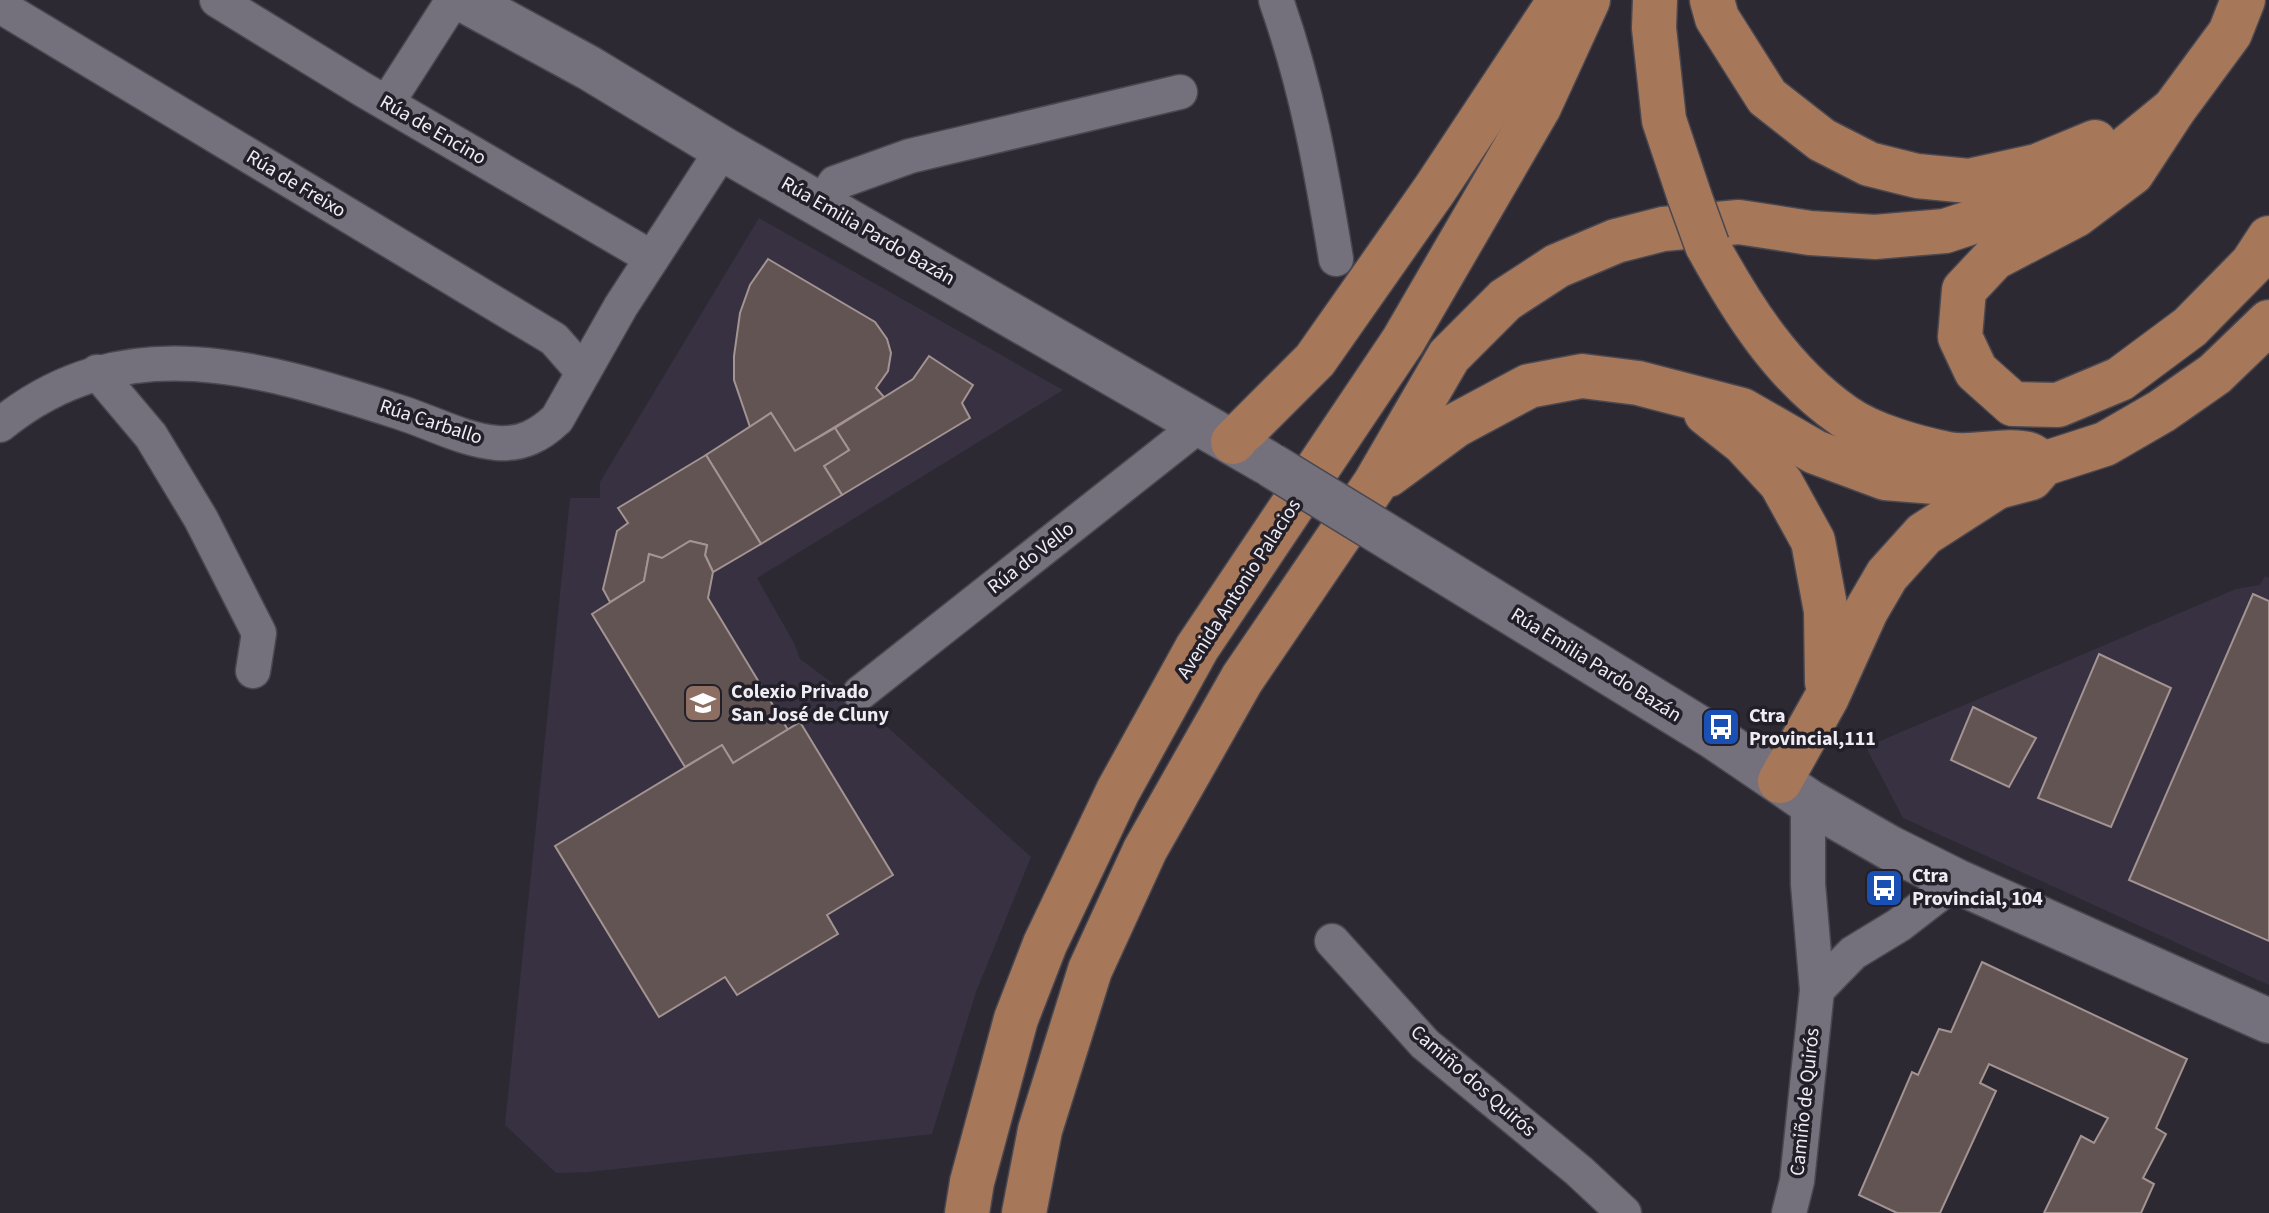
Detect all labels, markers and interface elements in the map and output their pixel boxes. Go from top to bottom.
street label: Rúa de Encino [375,88,491,172]
street label: Rúa de Freixo [241,143,351,225]
street label: Rúa Emilia Pardo Bazán [776,170,960,292]
street label: Rúa Carballo [376,392,486,452]
street label: Avenida Antonio Palacios [1170,493,1308,685]
street label: Rúa do Vello [982,515,1080,601]
street label: Rúa Emilia Pardo Bazán [1505,601,1687,729]
place label: Colexio Privado San José de Cluny [731,678,889,729]
school or university icon: Colexio Privado San José de Cluny [682,682,724,724]
place label: Ctra Provincial,111 [1749,702,1876,753]
bus stop icon: Ctra Provincial,111 [1700,706,1742,748]
place label: Ctra Provincial, 104 [1912,862,2043,913]
bus stop icon: Ctra Provincial, 104 [1863,867,1905,909]
street label: Camiño dos Quirós [1404,1019,1542,1143]
street label: Camiño de Quirós [1783,1027,1827,1177]

